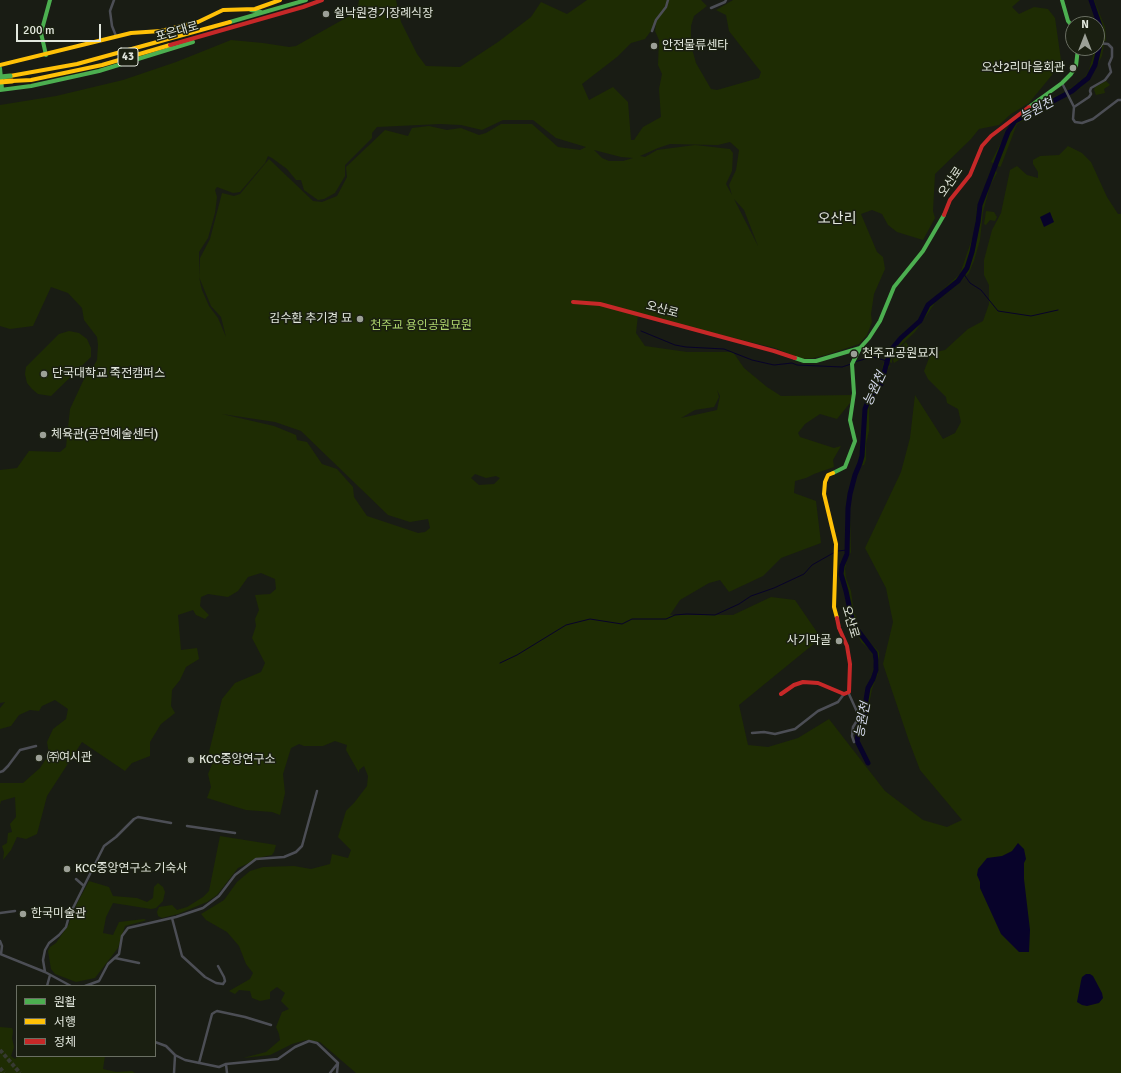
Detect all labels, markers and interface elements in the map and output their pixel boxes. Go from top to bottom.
place label: 쉴낙원경기장례식장 [334,7,433,21]
marker: 쉴낙원경기장례식장 [321,9,331,19]
scale bar [18,16,103,42]
north arrow [1065,16,1105,56]
text: N [1081,18,1089,31]
street label: 포은대로 [154,19,200,45]
text: 200 m [23,23,55,38]
place label: 안전물류센타 [662,39,728,53]
marker: 안전물류센타 [649,41,659,51]
road number: 43 [118,48,138,66]
place label: 오산2리마을회관 [981,61,1065,75]
marker: 오산2리마을회관 [1068,63,1078,73]
water label: 능원천 [1017,95,1057,125]
street label: 오산로 [936,164,966,200]
district label: 오산리 [818,211,856,227]
street label: 오산로 [644,299,680,321]
place label: 김수환 추기경 묘 [269,312,352,326]
marker: 김수환 추기경 묘 [355,314,365,324]
park label: 천주교 용인공원묘원 [370,319,472,333]
place label: 천주교공원묘지 [862,347,939,361]
marker: 천주교공원묘지 [849,349,859,359]
place label: 단국대학교 죽전캠퍼스 [52,367,165,381]
marker: 단국대학교 죽전캠퍼스 [39,369,49,379]
water label: 능원천 [860,369,890,409]
place label: 체육관(공연예술센터) [51,428,158,442]
marker: 체육관(공연예술센터) [38,430,48,440]
street label: 오산로 [838,604,862,640]
place label: 사기막골 [787,634,831,648]
marker: 사기막골 [834,636,844,646]
water label: 능원천 [852,701,874,739]
place label: ㈜여시관 [47,751,92,765]
marker: ㈜여시관 [34,753,44,763]
place label: KCC중앙연구소 [199,753,276,767]
marker: KCC중앙연구소 [186,755,196,765]
place label: KCC중앙연구소 기숙사 [75,862,187,876]
marker: KCC중앙연구소 기숙사 [62,864,72,874]
place label: 한국미술관 [31,907,86,921]
marker: 한국미술관 [18,909,28,919]
legend [16,985,156,1057]
text: 원활 [54,995,76,1010]
text: 서행 [54,1015,76,1030]
text: 정체 [54,1035,76,1050]

